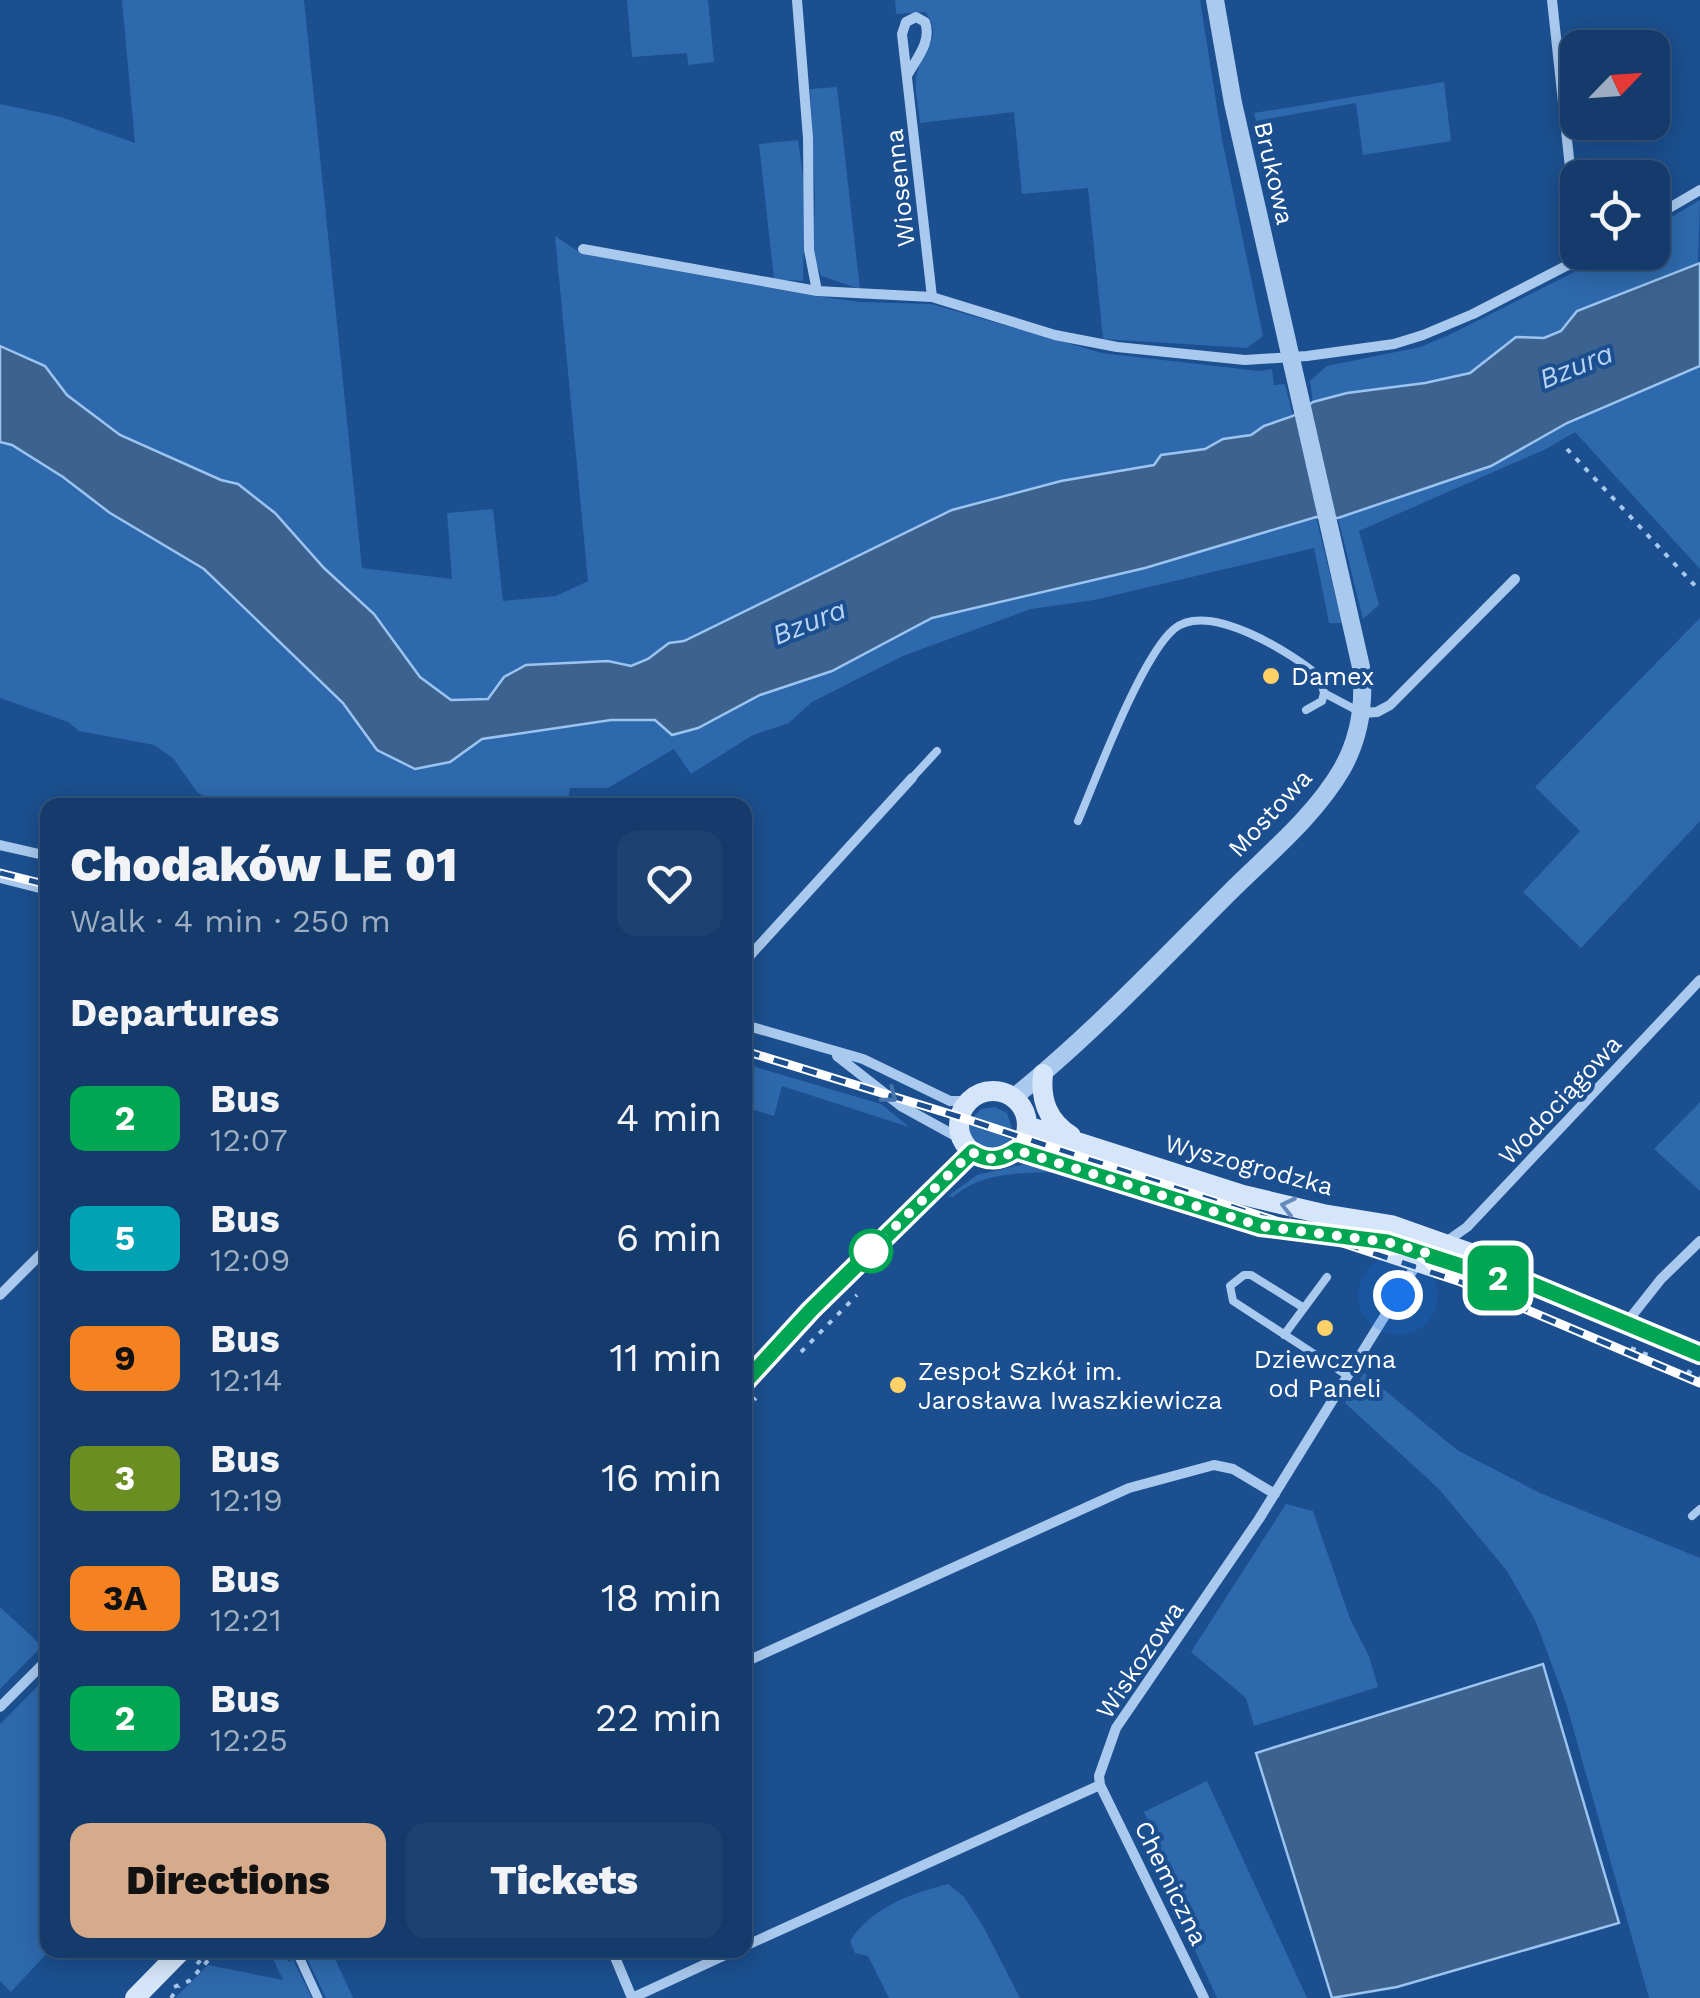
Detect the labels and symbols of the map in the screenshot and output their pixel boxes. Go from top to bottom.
north arrow [1560,30,1670,140]
street label: Brukowa [1248,119,1300,227]
street label: Wiosenna [879,128,921,248]
water label: Bzura [1534,336,1618,396]
water label: Bzura [767,592,851,652]
place label: Damex [1291,662,1374,691]
marker: Damex [1260,665,1282,687]
street label: Mostowa [1222,763,1318,863]
street label: Wodociągowa [1493,1029,1627,1171]
one-way arrow [879,1085,897,1102]
street label: Wyszogrodzka [1162,1129,1336,1201]
one-way arrow [1280,1197,1297,1218]
unlabelled marker [850,1230,892,1272]
line badge: 2 [1466,1246,1530,1310]
your location [1373,1270,1423,1320]
marker: Dziewczyna od Paneli [1314,1317,1336,1339]
place label: Dziewczyna od Paneli [1254,1345,1396,1403]
place label: Zespoł Szkół im. Jarosława Iwaszkiewicza [918,1357,1222,1415]
marker: Zespoł Szkół im. Jarosława Iwaszkiewicza [887,1374,909,1396]
street label: Wiskozowa [1090,1596,1190,1724]
street label: Chemiczna [1128,1816,1214,1950]

